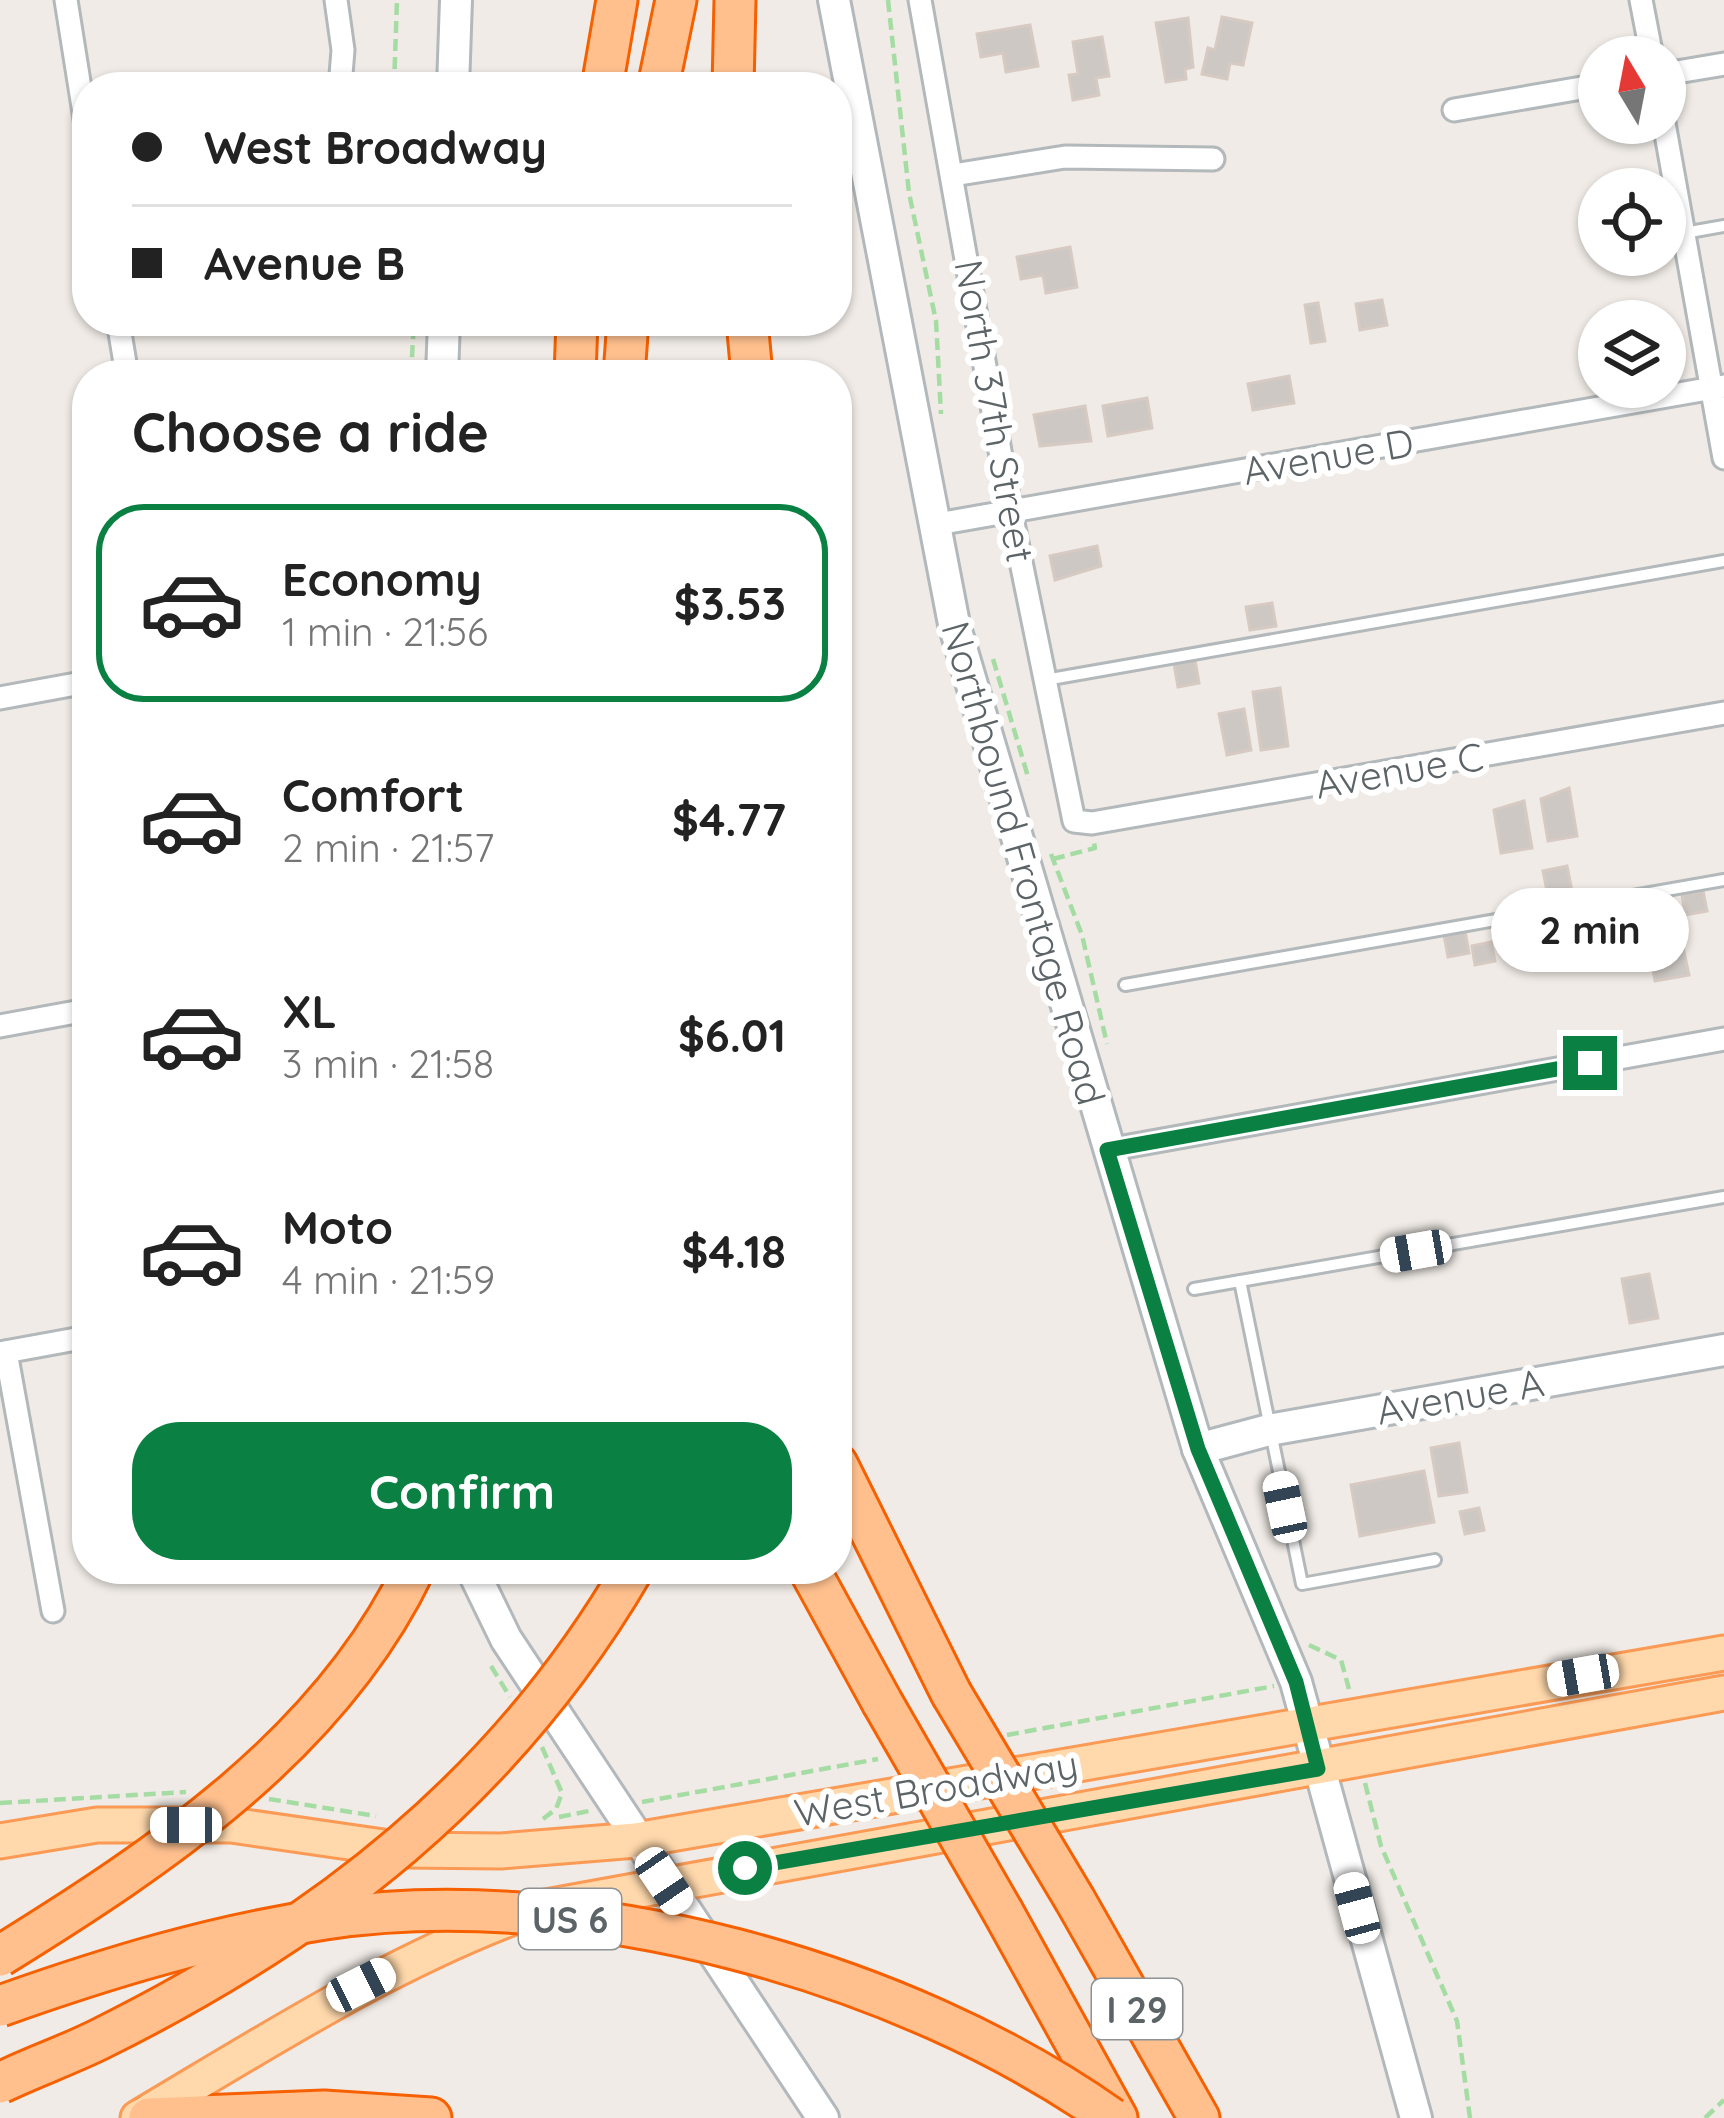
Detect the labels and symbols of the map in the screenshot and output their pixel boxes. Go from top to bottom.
north arrow [1578,36,1686,144]
street label: North 37th Street [944,256,1046,566]
street label: Avenue D [1239,417,1417,495]
street label: Northbound Frontage Road [931,616,1117,1110]
street label: Avenue C [1311,731,1487,809]
callout: 2 min [1491,889,1689,973]
route end [1563,1036,1617,1090]
car [1377,1227,1455,1275]
street label: Avenue A [1372,1357,1548,1435]
car [1260,1468,1310,1546]
car [1544,1651,1622,1699]
street label: West Broadway [790,1739,1082,1837]
car [150,1807,222,1843]
car [629,1841,699,1921]
route start [718,1841,772,1895]
car [1330,1869,1384,1947]
road number: US 6 [519,1889,621,1949]
car [321,1953,401,2017]
road number: I 29 [1092,1979,1182,2039]

